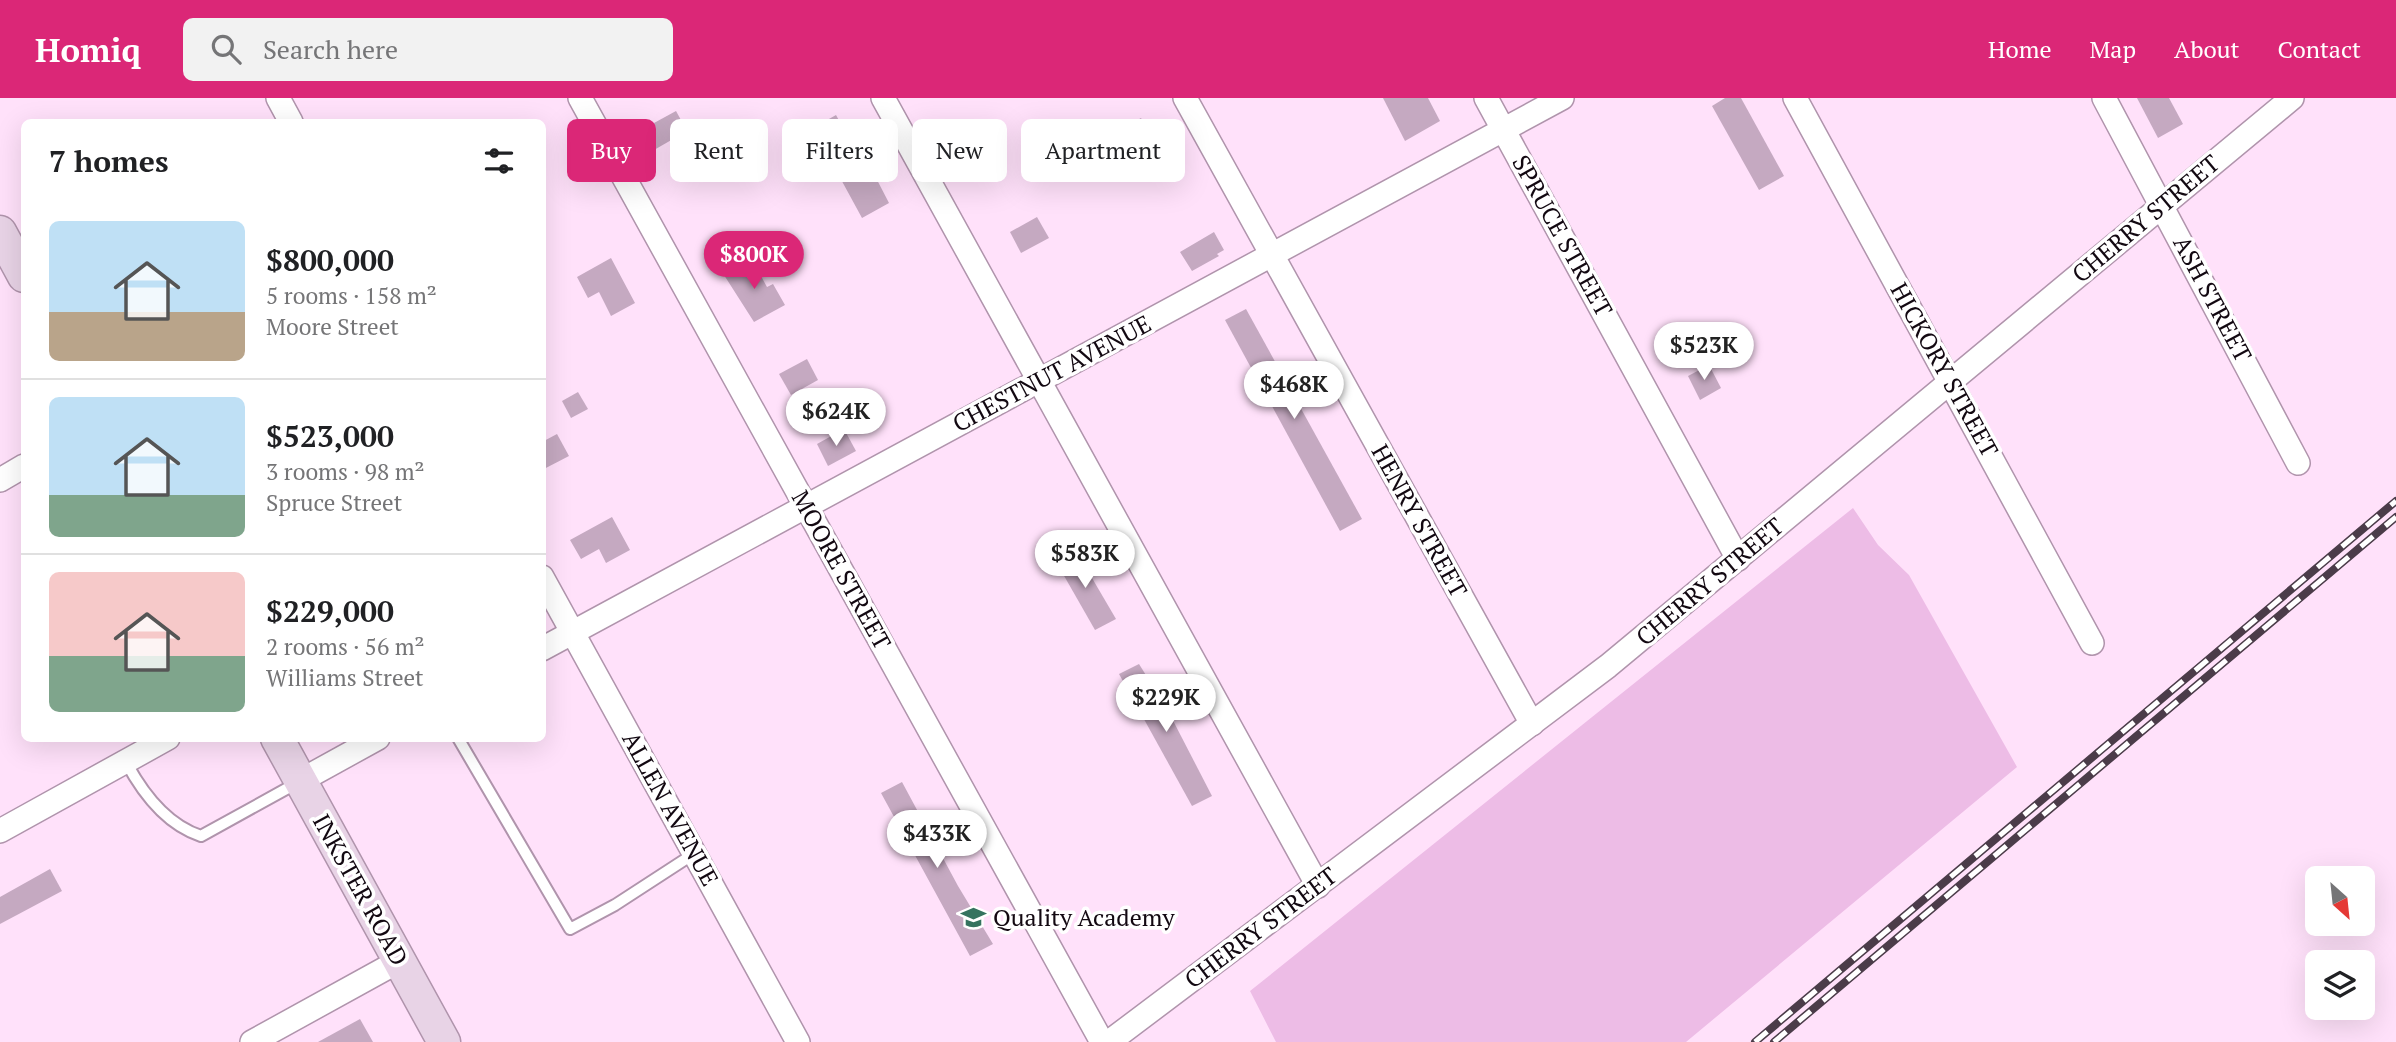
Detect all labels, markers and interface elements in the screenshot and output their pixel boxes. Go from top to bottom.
search box [183,18,673,81]
text: Homiq [35,28,141,71]
icon: search [207,30,245,68]
text: Search here [263,32,398,66]
text: Home [1988,33,2052,65]
text: Map [2090,33,2136,65]
text: About [2174,33,2240,65]
text: Contact [2278,33,2361,65]
chip: Buy [567,119,656,182]
chip: Rent [670,119,768,182]
chip: Filters [782,119,898,182]
chip: New [912,119,1007,182]
chip: Apartment [1021,119,1185,182]
text: 7 homes [49,141,168,181]
icon: filters [480,142,518,180]
street label: CHERRY STREET [2065,147,2226,289]
street label: SPRUCE STREET [1505,149,1620,322]
street label: ASH STREET [2166,230,2260,367]
pin: $800K [705,232,803,291]
text: $800K [720,238,788,269]
text: $800,000 [266,240,394,280]
icon: home [105,249,189,333]
street label: HICKORY STREET [1884,277,2006,463]
text: 5 rooms · 158 m² [266,280,437,311]
street label: CHESTNUT AVENUE [947,307,1156,439]
text: Moore Street [266,311,399,342]
pin: $523K [1655,322,1753,382]
text: $523K [1670,329,1738,360]
pin: $468K [1245,362,1343,421]
text: $468K [1260,368,1328,399]
pin: $624K [787,388,885,448]
text: $624K [802,395,870,426]
text: $523,000 [266,416,394,456]
icon: home [105,425,189,509]
street label: HENRY STREET [1365,438,1475,603]
text: 3 rooms · 98 m² [266,456,425,487]
street label: MOORE STREET [785,484,899,655]
text: Spruce Street [266,487,402,518]
street label: CHERRY STREET [1629,510,1790,652]
pin: $583K [1036,531,1134,590]
text: $583K [1051,537,1119,568]
text: $229,000 [266,591,394,631]
icon: home [105,600,189,684]
text: 2 rooms · 56 m² [266,631,425,662]
text: Williams Street [266,662,424,693]
pin: $229K [1117,674,1215,734]
text: $229K [1132,681,1200,712]
street label: ALLEN AVENUE [615,726,726,891]
street label: INKSTER ROAD [306,808,416,971]
pin: $433K [888,810,986,870]
text: $433K [903,817,971,848]
street label: CHERRY STREET [1178,859,1343,995]
north arrow [2305,866,2375,936]
map controls [2305,866,2375,1020]
place label: Quality Academy [993,901,1175,933]
school or university icon: Quality Academy [959,904,987,932]
button: layers [2305,950,2375,1020]

